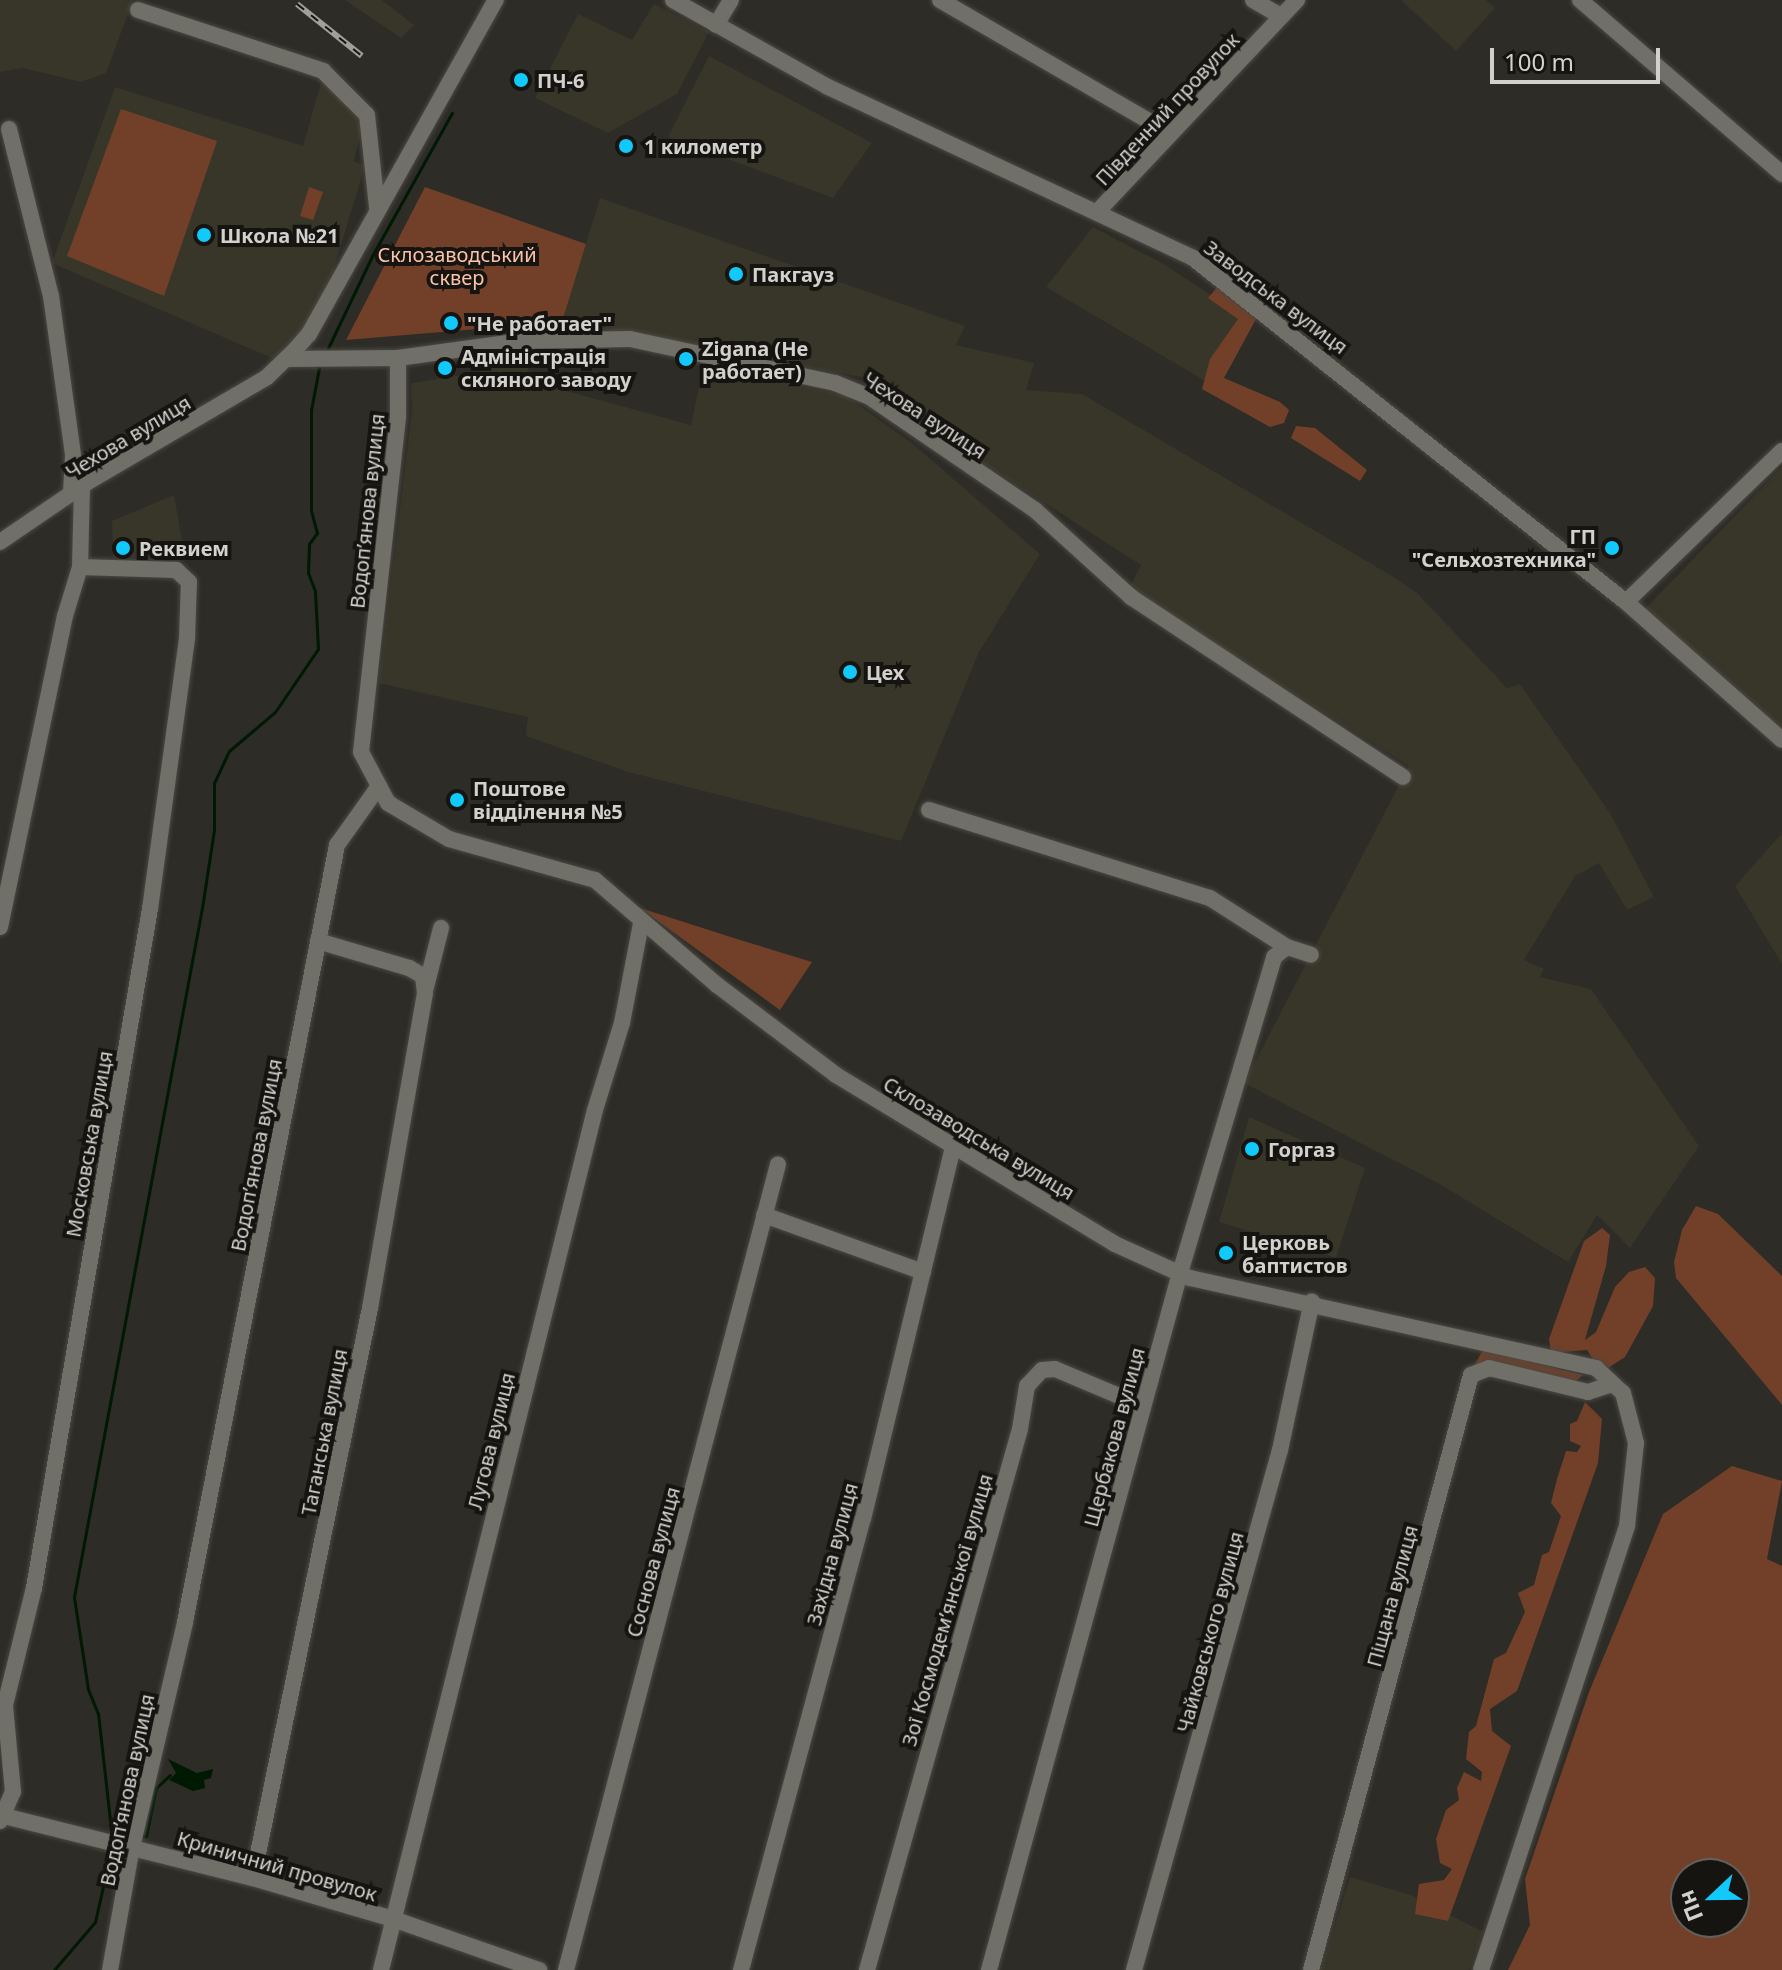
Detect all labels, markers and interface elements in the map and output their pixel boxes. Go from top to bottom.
street label: Південний провулок [1090,28,1244,190]
scale bar [1494,32,1664,82]
text: 100 m [1504,45,1574,78]
place label: ПЧ-6 [537,68,584,92]
marker: ПЧ-6 [512,71,530,89]
place label: 1 километр [644,134,762,158]
marker: 1 километр [615,135,637,157]
place label: Школа №21 [220,223,339,247]
marker: Школа №21 [195,226,213,244]
street label: Заводська вулиця [1200,235,1352,359]
park label: Склозаводський сквер [377,243,537,290]
place label: Пакгауз [752,262,834,286]
marker: Пакгауз [727,265,745,283]
place label: "Не работает" [467,311,612,335]
marker: "Не работает" [442,314,460,332]
place label: Zigana (Не работает) [702,336,808,383]
place label: Адміністрація скляного заводу [461,344,631,391]
marker: Zigana (Не работает) [677,350,695,368]
marker: Адміністрація скляного заводу [436,359,454,377]
street label: Чехова вулиця [859,366,991,464]
street label: Чехова вулиця [61,390,195,484]
street label: Водоп’янова вулиця [345,412,389,610]
place label: ГП "Сельхозтехника" [1412,524,1596,571]
place label: Реквием [139,536,229,560]
marker: Реквием [114,539,132,557]
marker: ГП "Сельхозтехника" [1603,539,1621,557]
place label: Цех [866,660,904,684]
marker: Цех [841,663,859,681]
place label: Поштове відділення №5 [473,776,623,823]
marker: Поштове відділення №5 [448,791,466,809]
street label: Московська вулиця [61,1049,117,1239]
street label: Водоп’янова вулиця [226,1057,286,1253]
street label: Склозаводська вулиця [879,1071,1079,1205]
place label: Горгаз [1268,1137,1335,1161]
marker: Горгаз [1243,1140,1261,1158]
place label: Церковь баптистов [1242,1230,1348,1277]
marker: Церковь баптистов [1217,1244,1235,1262]
street label: Щербакова вулиця [1079,1345,1149,1529]
street label: Таганська вулиця [296,1347,352,1517]
street label: Лугова вулиця [462,1370,520,1512]
street label: Зої Космодем’янської вулиця [897,1471,997,1749]
street label: Західна вулиця [801,1480,863,1628]
street label: Соснова вулиця [621,1484,685,1640]
street label: Піщана вулиця [1362,1523,1422,1669]
street label: Чайковського вулиця [1172,1529,1248,1735]
street label: Водоп’янова вулиця [95,1692,159,1888]
street label: Криничний провулок [174,1826,380,1906]
north arrow [1670,1858,1750,1938]
text: Пн [1670,1886,1709,1926]

